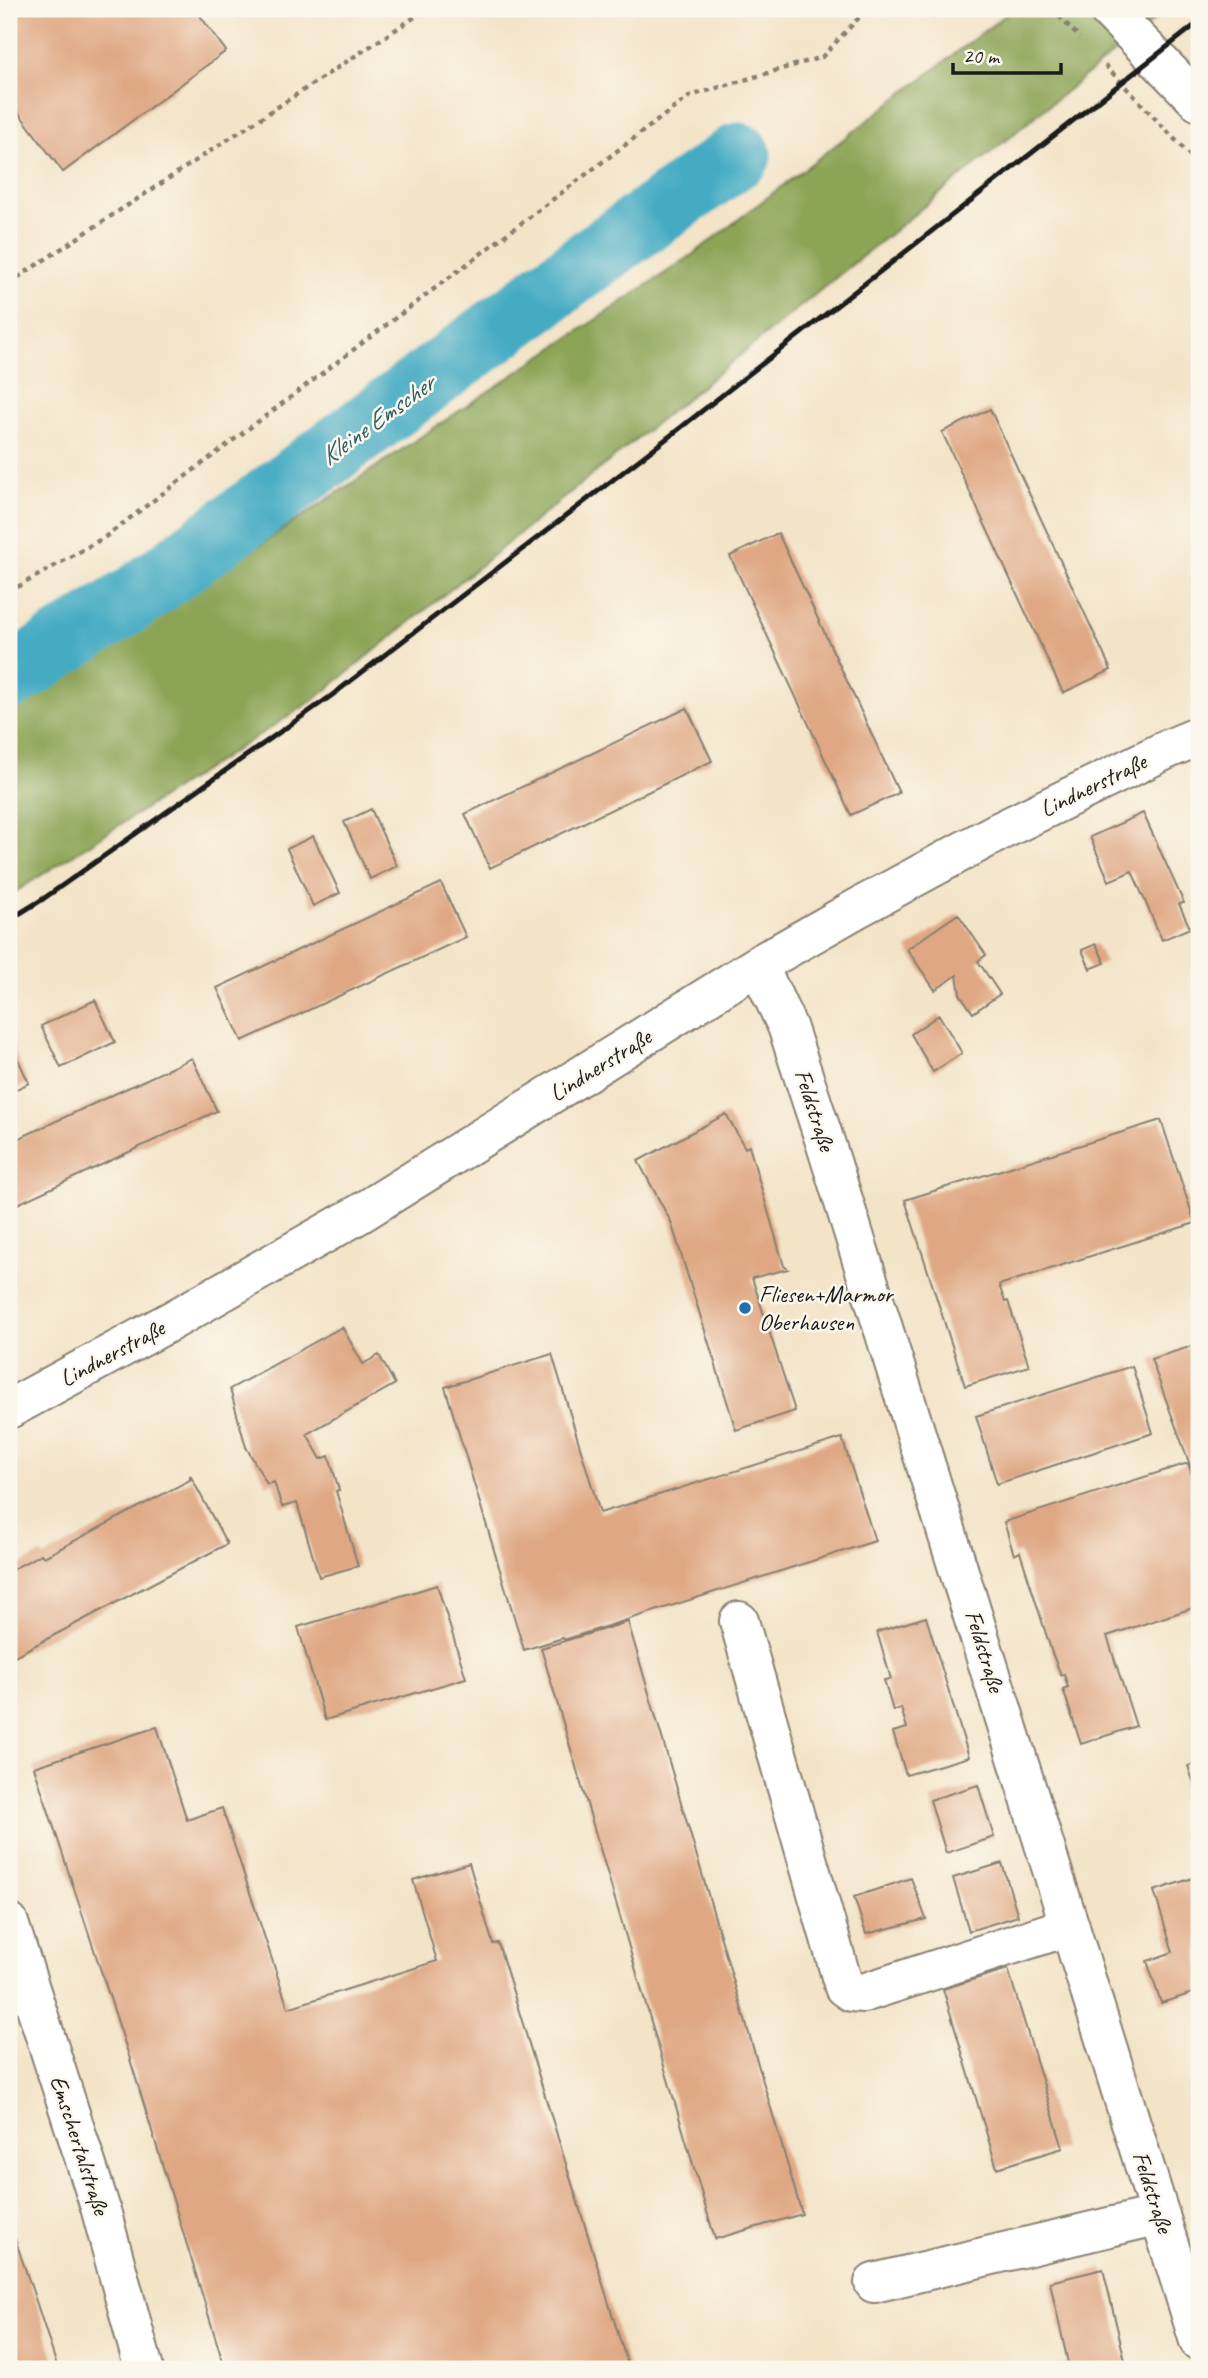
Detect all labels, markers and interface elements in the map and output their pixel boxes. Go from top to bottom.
scale bar [953,32,1061,76]
text: 20 m [963,43,1001,69]
water label: Kleine Emscher [313,365,444,473]
street label: Lindnerstraße [1035,745,1153,824]
street label: Lindnerstraße [544,1021,658,1108]
street label: Feldstraße [788,1066,843,1157]
place label: Fliesen+Marmor Oberhausen [759,1279,895,1337]
marker: Fliesen+Marmor Oberhausen [737,1300,753,1316]
street label: Lindnerstraße [54,1312,171,1393]
street label: Feldstraße [958,1607,1012,1698]
street label: Emschertalstraße [43,2072,117,2220]
street label: Feldstraße [1126,2148,1181,2239]

